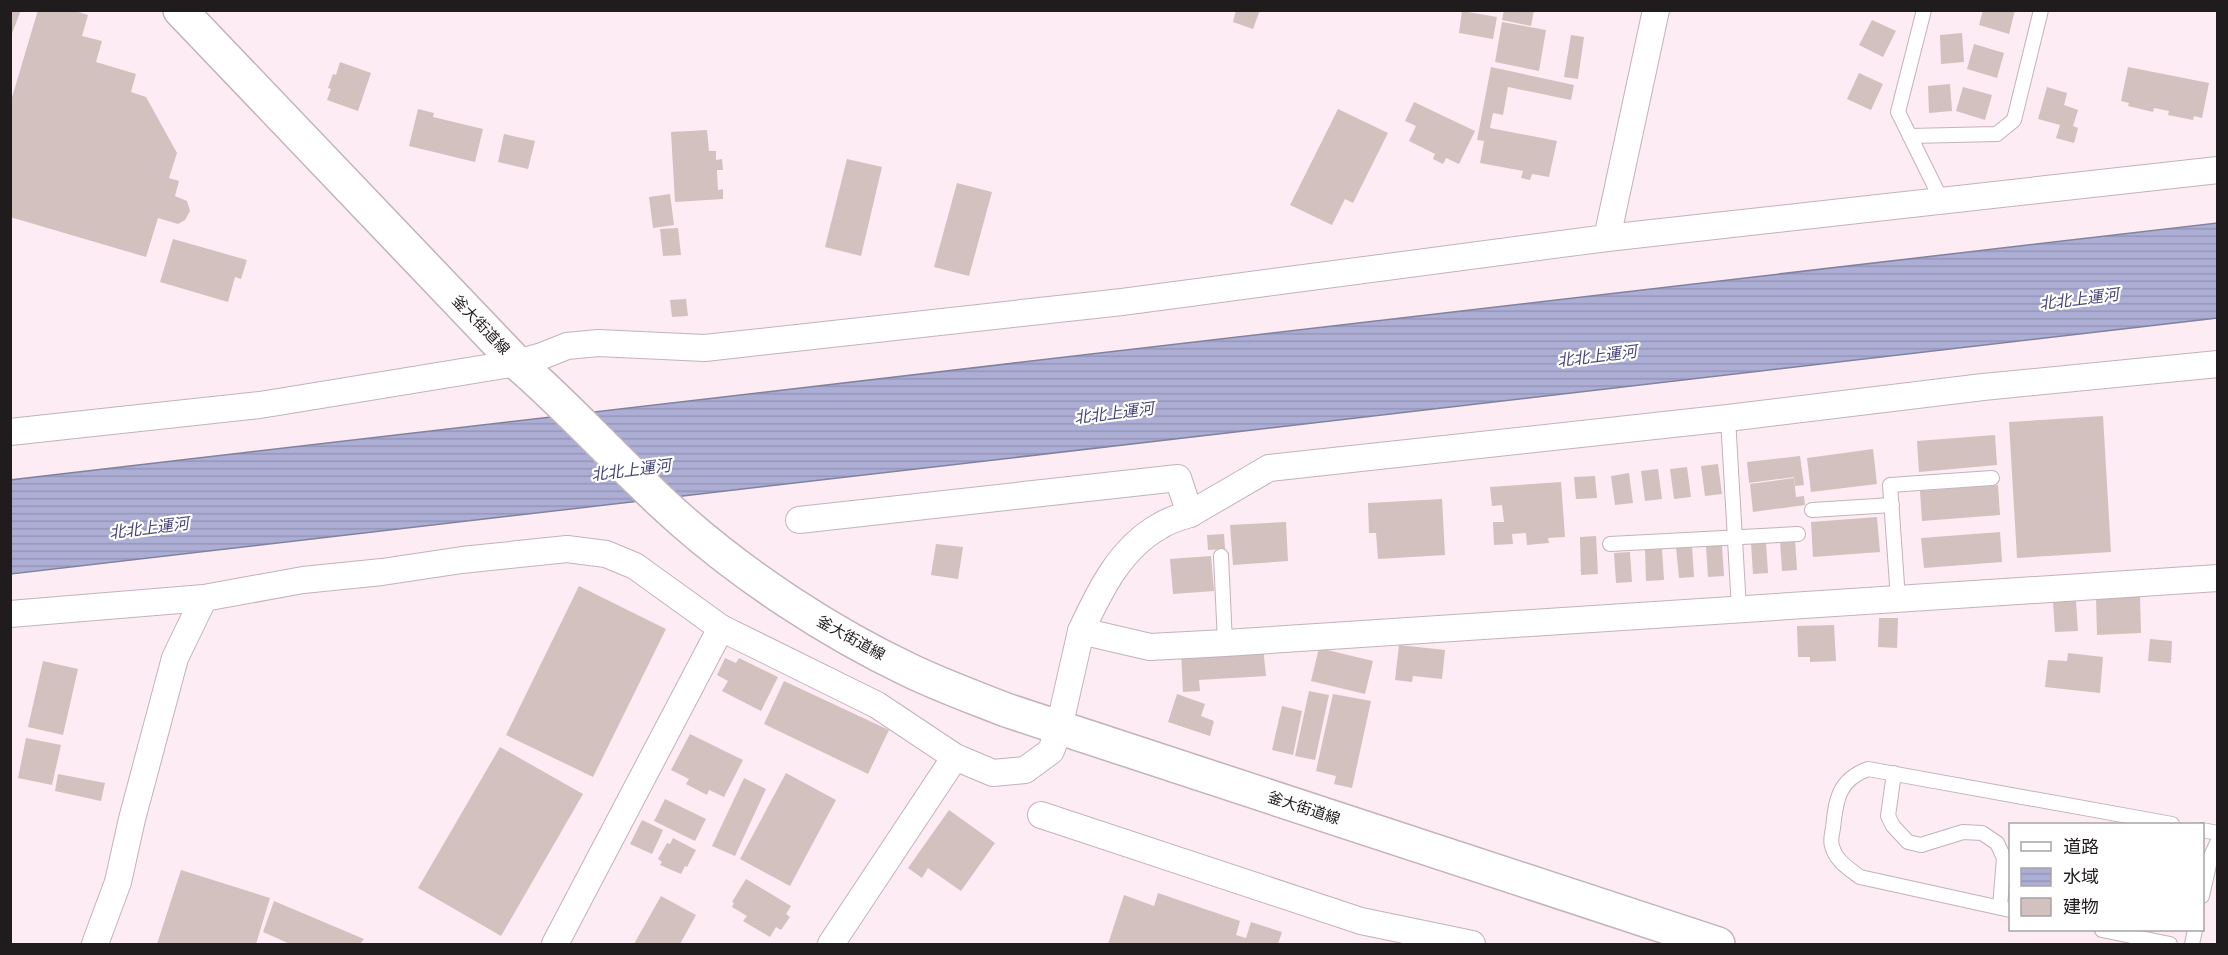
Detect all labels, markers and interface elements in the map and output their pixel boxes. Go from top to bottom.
water label: 北北上運河 [2038,284,2123,313]
street label: 釜大街道線 [448,292,514,358]
water label: 北北上運河 [1556,341,1641,370]
water label: 北北上運河 [1073,398,1158,427]
water label: 北北上運河 [590,455,675,484]
water label: 北北上運河 [108,513,193,542]
street label: 釜大街道線 [814,612,888,664]
street label: 釜大街道線 [1266,788,1342,828]
legend [2009,823,2204,931]
text: 道路 [2063,836,2099,857]
text: 水域 [2063,866,2099,887]
text: 建物 [2063,896,2099,917]

